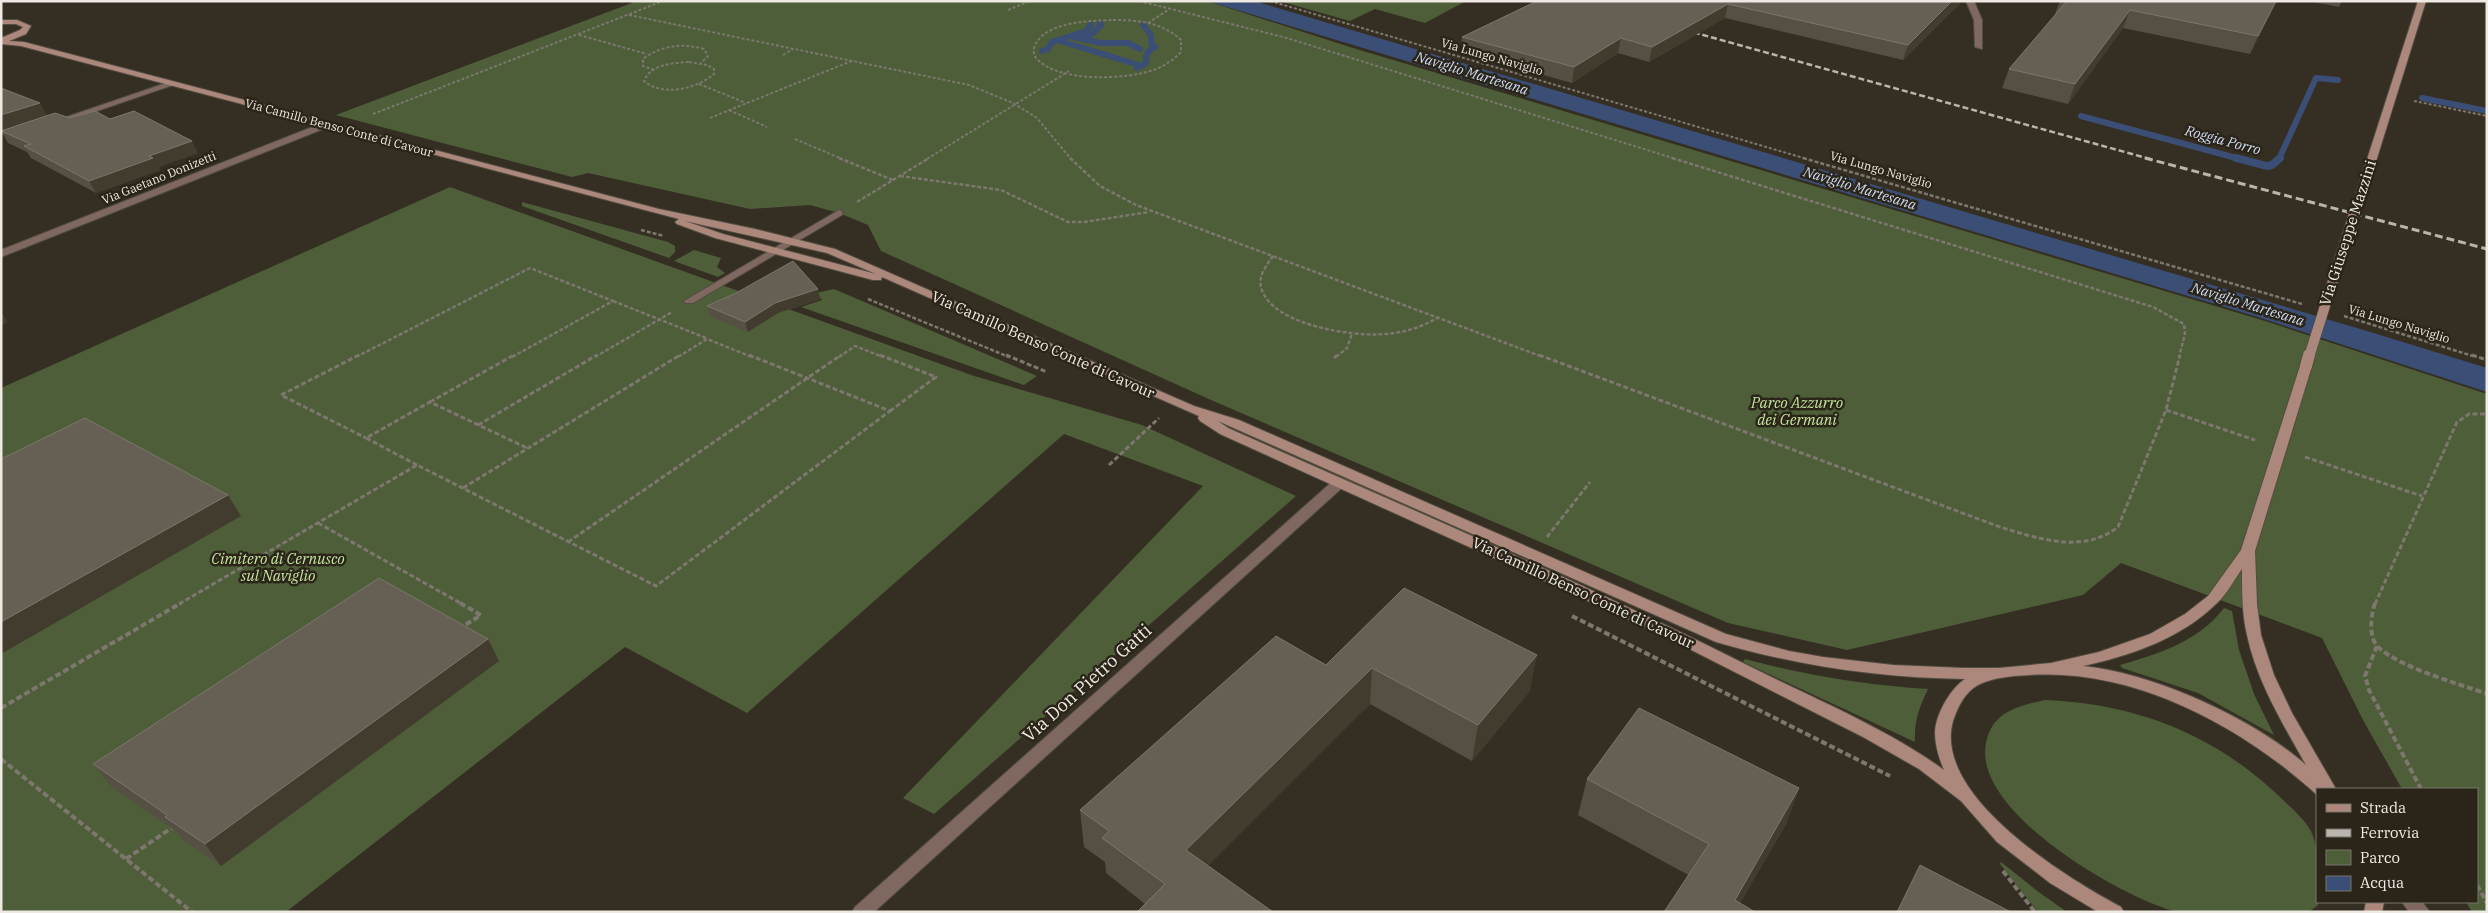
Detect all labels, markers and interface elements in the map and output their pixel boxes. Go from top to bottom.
street label: Via Lungo Naviglio [1439,35,1545,78]
water label: Naviglio Martesana [1412,47,1531,99]
street label: Via Camillo Benso Conte di Cavour [244,95,435,160]
water label: Roggia Porro [2182,121,2263,159]
street label: Via Gaetano Donizetti [100,148,218,207]
street label: Via Lungo Naviglio [1828,148,1934,191]
street label: Via Giuseppe Mazzini [2315,157,2380,308]
water label: Naviglio Martesana [1800,162,1919,214]
water label: Naviglio Martesana [2188,278,2307,330]
street label: Via Camillo Benso Conte di Cavour [929,287,1158,403]
street label: Via Lungo Naviglio [2347,301,2452,346]
park label: Parco Azzurro dei Germani [1750,393,1843,429]
street label: Via Camillo Benso Conte di Cavour [1469,533,1697,653]
park label: Cimitero di Cernusco sul Naviglio [211,549,345,585]
street label: Via Don Pietro Gatti [1017,618,1156,747]
legend [2316,788,2478,903]
text: Strada [2360,798,2406,817]
text: Ferrovia [2360,823,2419,842]
text: Parco [2360,848,2400,867]
text: Acqua [2360,873,2404,892]

